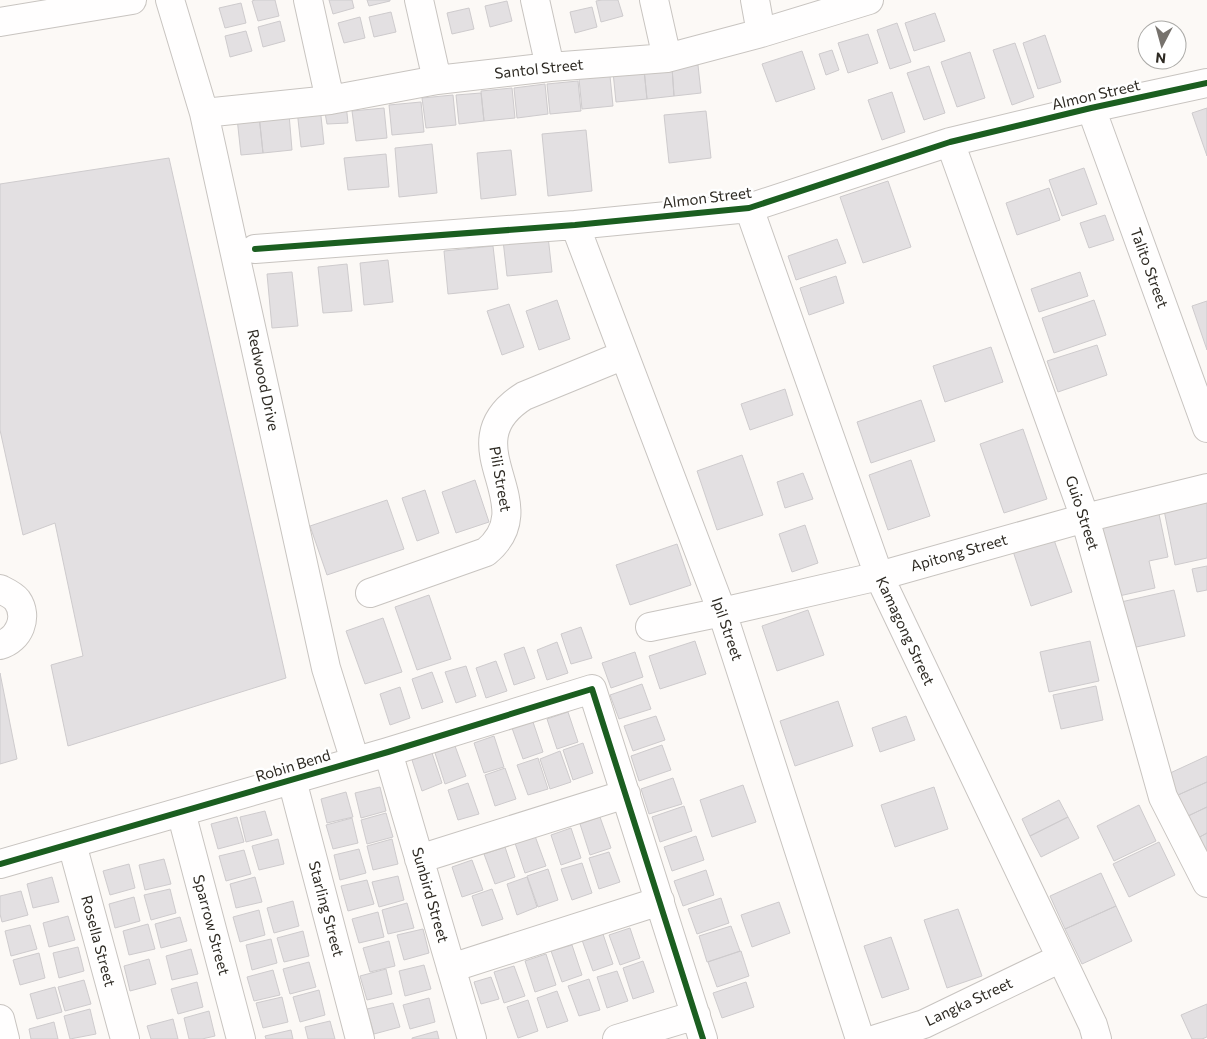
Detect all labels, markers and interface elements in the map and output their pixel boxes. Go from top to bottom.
north arrow [1137,20,1187,70]
text: N [1154,49,1167,67]
street label: Santol Street [494,54,584,82]
street label: Almon Street [1050,75,1142,113]
street label: Almon Street [661,183,753,211]
street label: Talito Street [1127,225,1173,310]
street label: Redwood Drive [244,327,284,432]
street label: Pili Street [486,445,516,513]
street label: Guio Street [1062,473,1103,552]
street label: Apitong Street [908,530,1009,574]
street label: Kamagong Street [873,573,939,688]
street label: Ipil Street [709,595,747,663]
street label: Robin Bend [253,745,332,785]
street label: Sunbird Street [409,845,453,944]
street label: Starling Street [306,859,348,959]
street label: Sparrow Street [190,873,234,977]
street label: Rosella Street [78,893,120,988]
street label: Langka Street [922,973,1015,1029]

